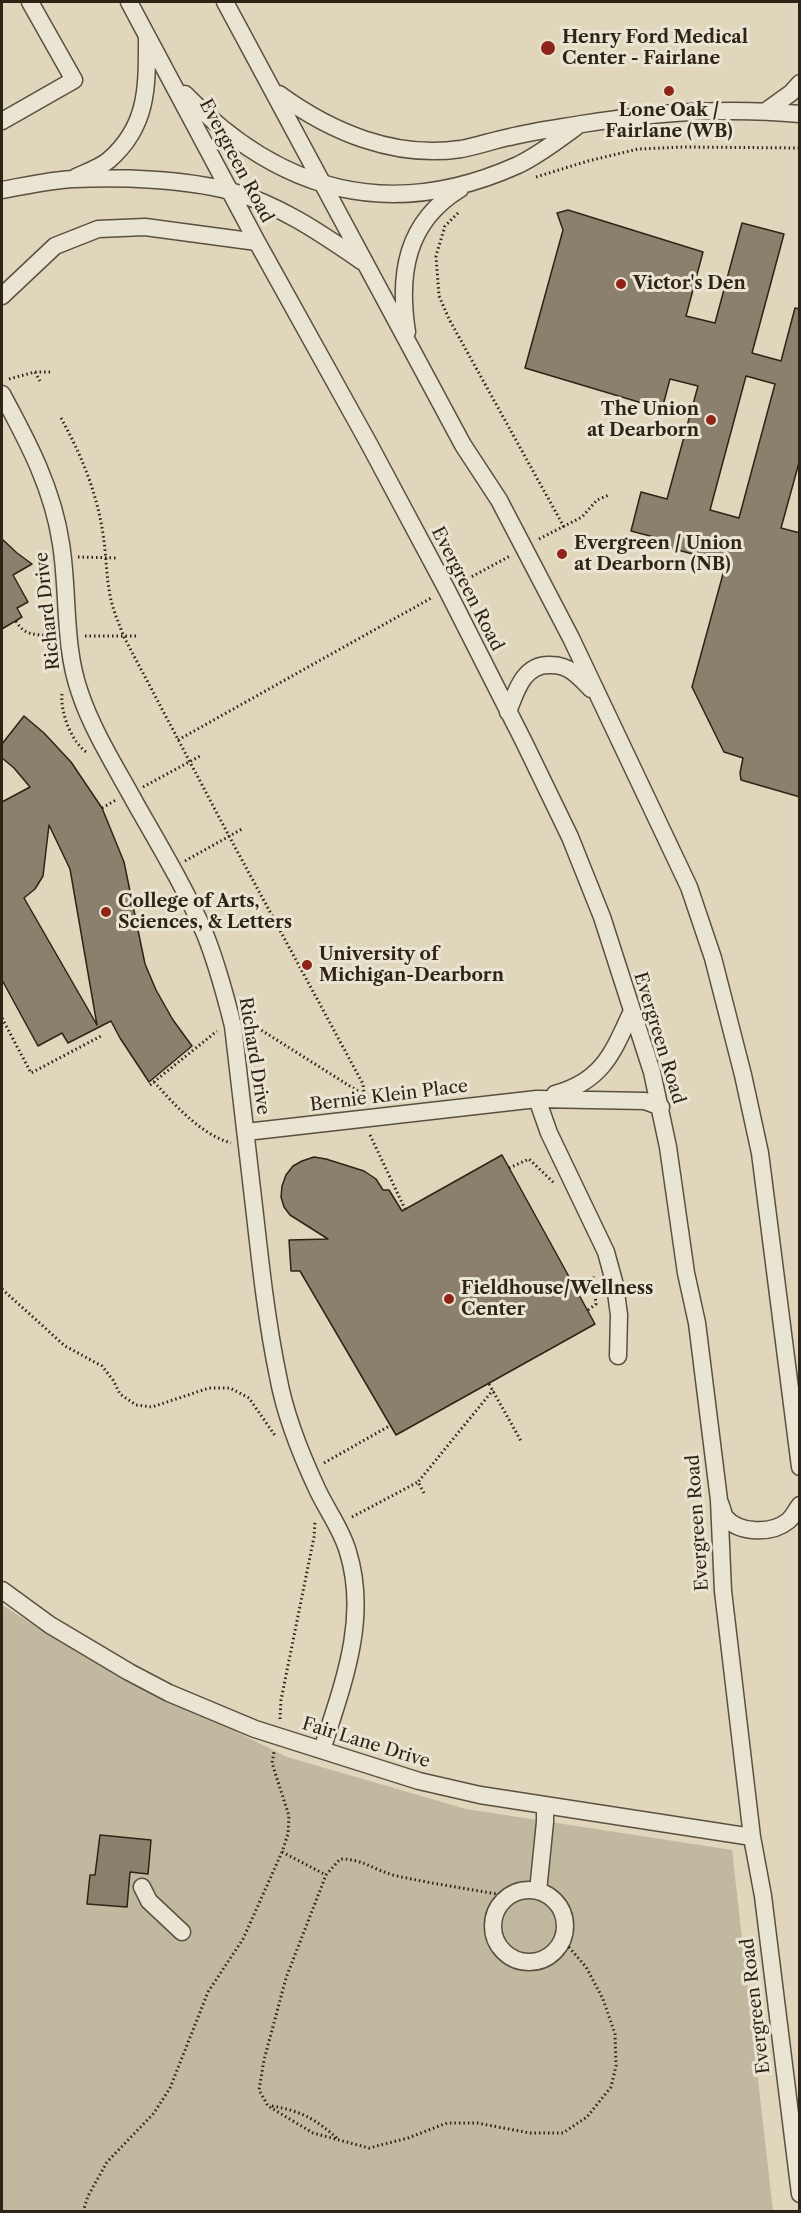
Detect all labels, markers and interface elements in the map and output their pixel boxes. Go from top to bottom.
place label: Henry Ford Medical Center - Fairlane [562,27,748,70]
marker: Henry Ford Medical Center - Fairlane [539,39,557,57]
marker: Lone Oak / Fairlane (WB) [662,84,676,98]
street label: Evergreen Road [194,96,278,226]
place label: Lone Oak / Fairlane (WB) [605,100,733,142]
place label: Victor's Den [633,273,746,295]
marker: Victor's Den [614,277,628,291]
place label: The Union at Dearborn [587,399,699,442]
marker: The Union at Dearborn [704,413,718,427]
street label: Evergreen Road [426,523,508,655]
place label: Evergreen / Union at Dearborn (NB) [574,533,742,576]
marker: Evergreen / Union at Dearborn (NB) [555,547,569,561]
street label: Richard Drive [31,551,65,671]
place label: College of Arts, Sciences, & Letters [118,891,292,934]
marker: College of Arts, Sciences, & Letters [99,905,113,919]
place label: University of Michigan-Dearborn [319,944,504,986]
marker: University of Michigan-Dearborn [300,958,314,972]
street label: Evergreen Road [629,969,689,1107]
street label: Richard Drive [234,996,274,1116]
street label: Bernie Klein Place [309,1076,469,1116]
place label: Fieldhouse/Wellness Center [461,1278,653,1320]
marker: Fieldhouse/Wellness Center [442,1292,456,1306]
street label: Evergreen Road [682,1454,714,1592]
street label: Fair Lane Drive [299,1713,433,1773]
street label: Evergreen Road [737,1937,775,2075]

